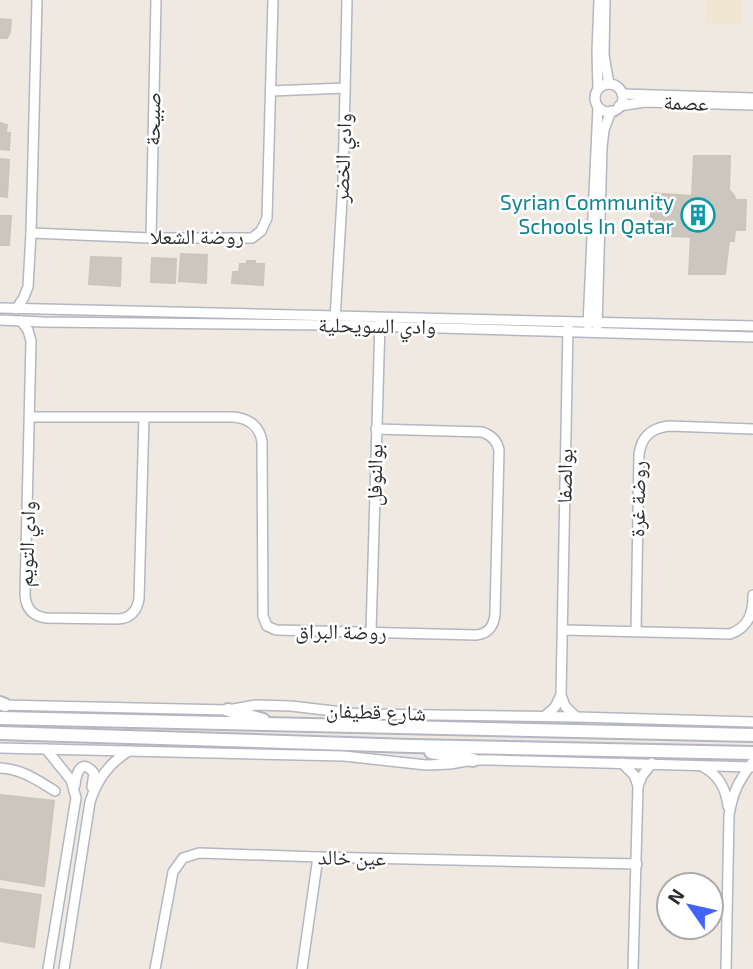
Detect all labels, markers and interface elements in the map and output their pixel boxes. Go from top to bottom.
street label: عصمة [663,88,709,115]
street label: صبيحة [139,92,165,146]
street label: وادي الخضر [327,113,361,204]
place label: Syrian Community Schools In Qatar [500,189,675,239]
building icon: Syrian Community Schools In Qatar [679,196,717,234]
street label: روضة الشعلا [150,223,244,248]
street label: وادي السويحلية [318,311,436,343]
street label: بوالنوفل [360,444,389,506]
street label: بوالصفا [551,448,577,504]
street label: روضة غرة [623,461,650,537]
street label: وادي التويم [12,500,45,588]
street label: روضة البراق [295,617,387,646]
street label: شارع قطيفان [326,696,426,727]
street label: عين خالد [318,843,387,872]
north arrow [655,871,725,941]
text: N [662,884,689,908]

